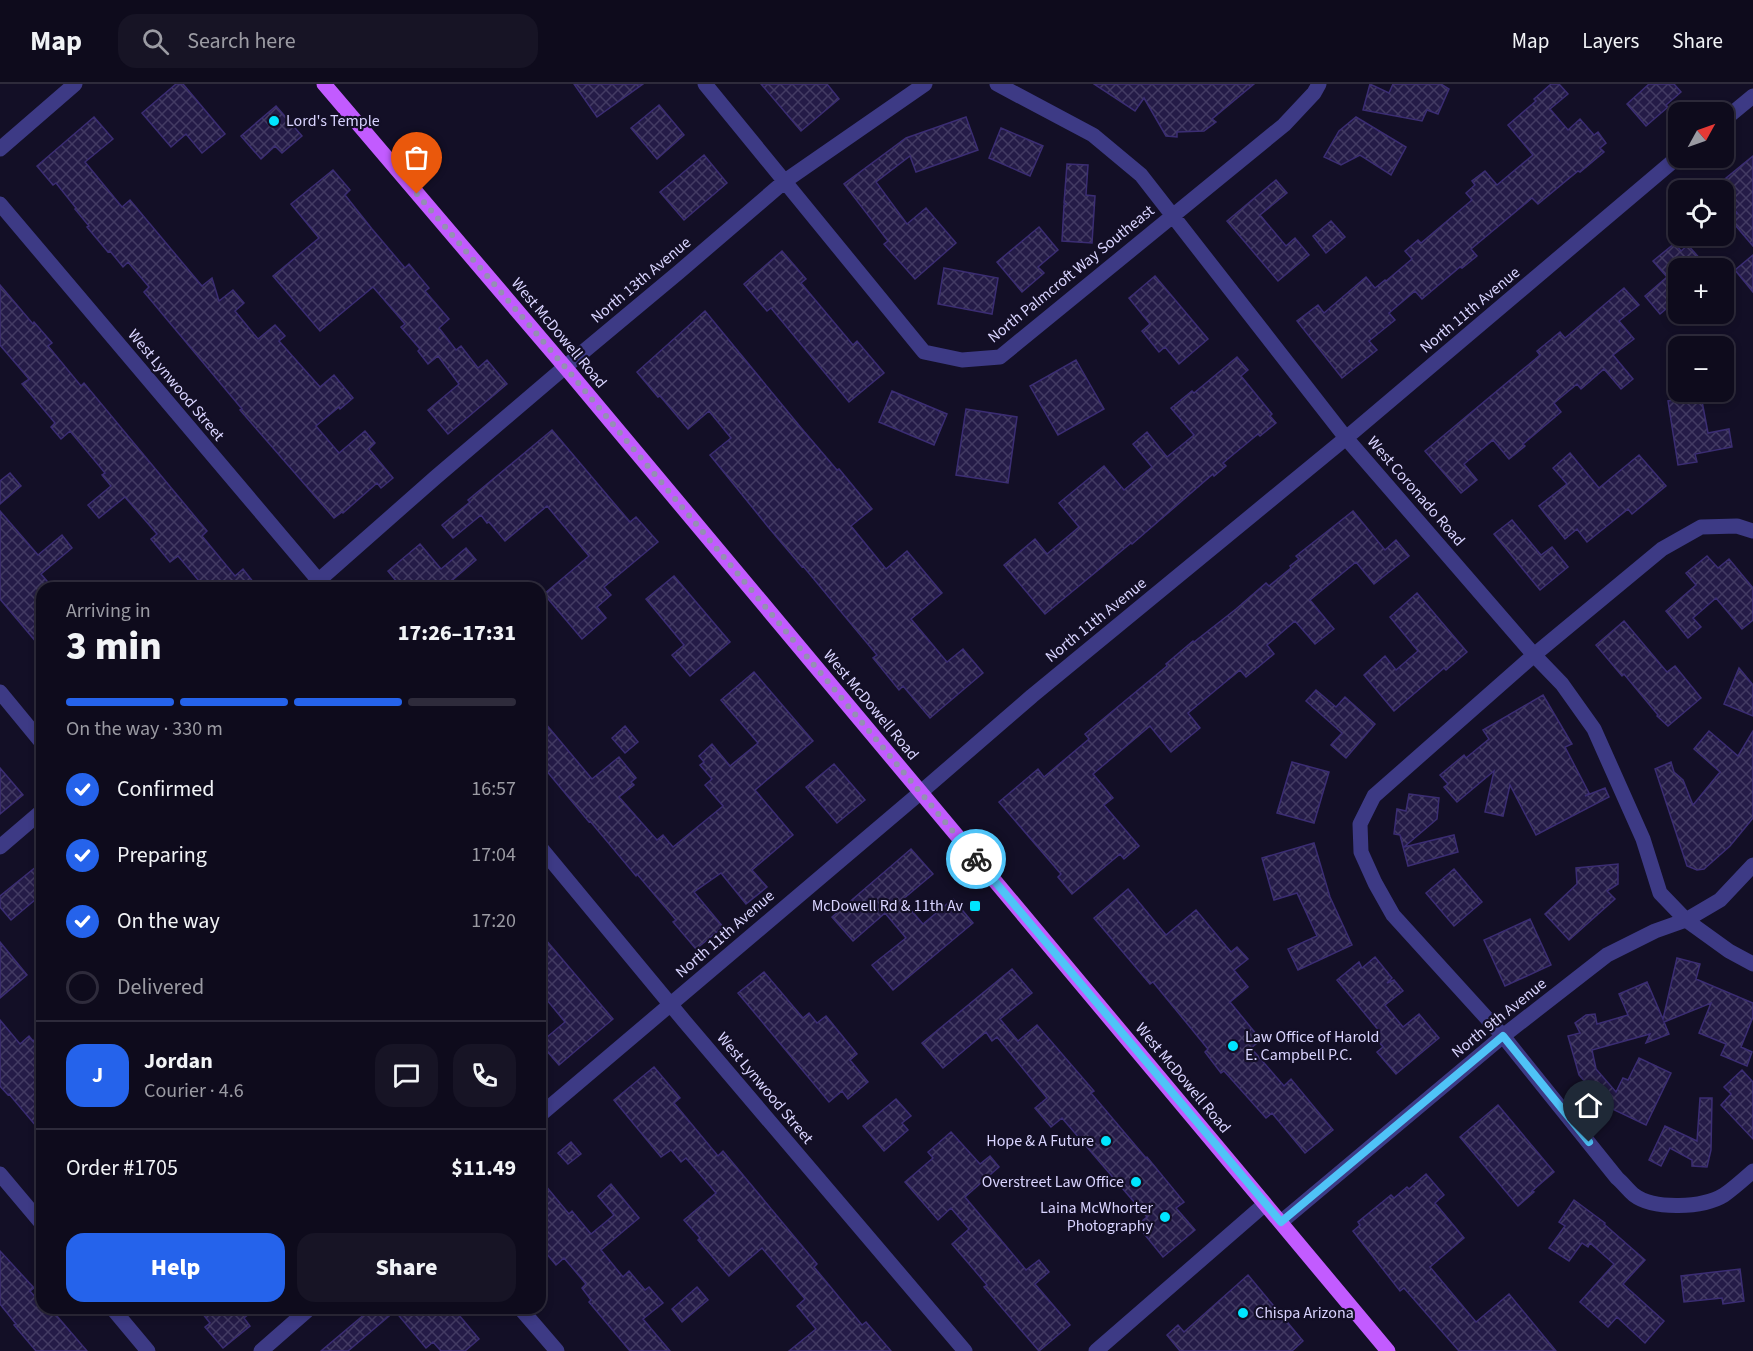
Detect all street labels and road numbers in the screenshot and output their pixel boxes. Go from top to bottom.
street label: North Palmcroft Way Southeast [983,200,1159,348]
street label: North 13th Avenue [586,232,696,328]
street label: North 11th Avenue [1415,262,1525,358]
street label: West McDowell Road [506,273,612,393]
street label: West Lynwood Street [123,324,230,446]
street label: West Coronado Road [1362,431,1470,551]
street label: North 11th Avenue [1041,572,1151,668]
street label: West McDowell Road [818,645,924,765]
street label: North 11th Avenue [671,885,779,983]
street label: North 9th Avenue [1447,973,1551,1063]
street label: West McDowell Road [1130,1018,1236,1138]
street label: West Lynwood Street [712,1027,819,1149]

